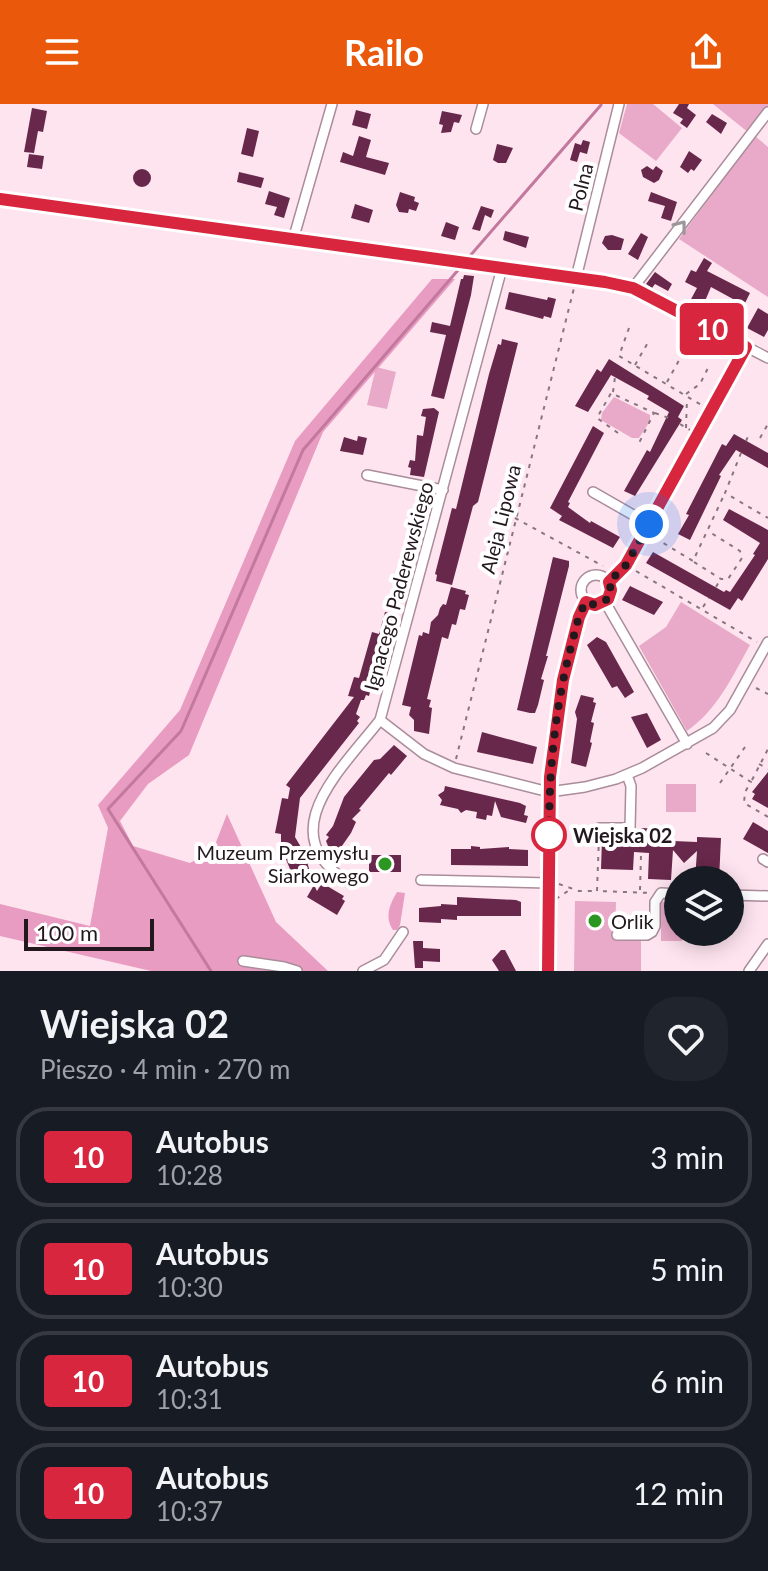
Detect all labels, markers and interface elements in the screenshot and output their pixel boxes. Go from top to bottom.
icon: menu [40,30,84,74]
text: Railo [344,30,424,74]
icon: share [684,30,728,74]
street label: Polna [562,160,598,214]
one-way arrow [671,221,686,235]
line badge: 10 [676,303,748,355]
text: 10 [696,312,728,346]
street label: Aleja Lipowa [475,462,525,576]
street label: Ignacego Paderewskiego [359,479,437,693]
your location [629,504,669,544]
marker: Wiejska 02 [532,818,566,852]
place label: Wiejska 02 [573,823,672,847]
place label: Muzeum Przemysłu Siarkowego [197,840,369,887]
marker: Muzeum Przemysłu Siarkowego [376,855,394,873]
map controls [664,866,744,946]
button: layers [664,866,744,946]
place label: Orlik [611,909,655,933]
marker: Orlik [586,912,604,930]
scale bar [24,915,154,951]
text: 100 m [36,919,98,946]
button: heart [644,997,728,1081]
text: Wiejska 02 [40,1000,229,1046]
text: Pieszo · 4 min · 270 m [40,1053,290,1085]
text: Autobus [156,1123,269,1159]
text: 3 min [650,1139,724,1175]
text: 10 [72,1140,104,1174]
text: 10:28 [156,1159,223,1191]
text: Autobus [156,1235,269,1271]
text: 5 min [650,1251,724,1287]
text: 10 [72,1252,104,1286]
text: 10:30 [156,1271,223,1303]
text: Autobus [156,1347,269,1383]
text: 6 min [650,1363,724,1399]
text: 10 [72,1364,104,1398]
text: 10:31 [156,1383,223,1415]
text: Autobus [156,1459,269,1495]
text: 12 min [633,1475,724,1511]
text: 10 [72,1476,104,1510]
text: 10:37 [156,1495,223,1527]

